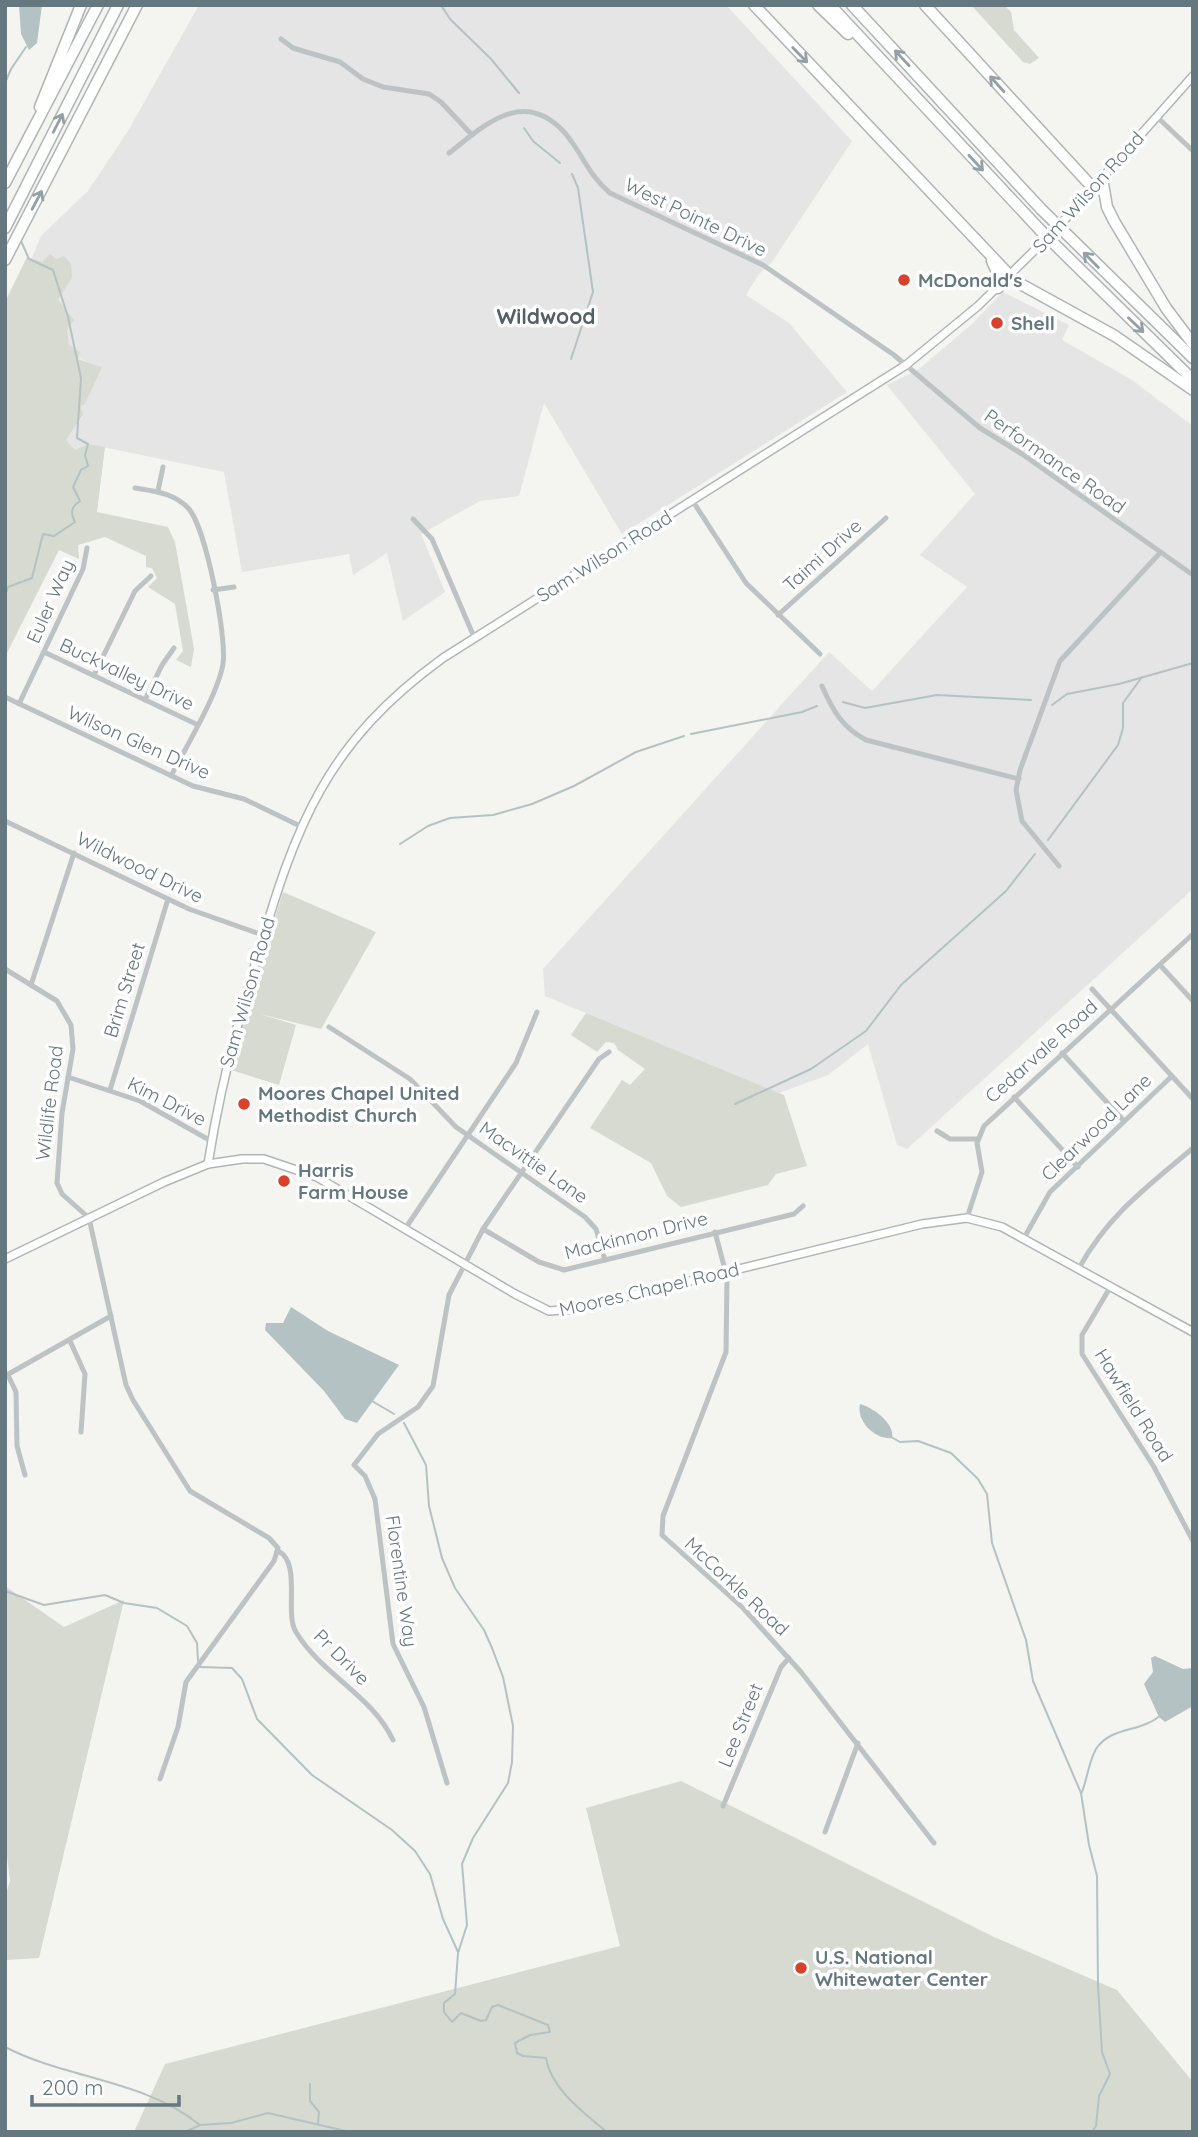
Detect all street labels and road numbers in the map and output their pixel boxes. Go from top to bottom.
street label: Sam Wilson Road [1027,126,1149,258]
street label: West Pointe Drive [621,172,771,262]
street label: Performance Road [980,403,1130,519]
street label: Sam Wilson Road [532,505,676,607]
street label: Taimi Drive [778,513,866,597]
street label: Euler Way [21,555,79,647]
street label: Buckvalley Drive [56,632,198,716]
street label: Wilson Glen Drive [64,700,214,784]
street label: Wildwood Drive [73,826,207,908]
street label: Sam Wilson Road [214,914,280,1070]
street label: Brim Street [98,940,150,1040]
street label: Cedarvale Road [980,994,1102,1108]
street label: Wildlife Road [30,1044,68,1162]
street label: Clearwood Lane [1036,1068,1156,1186]
street label: Kim Drive [124,1071,210,1131]
street label: Macvittie Lane [475,1116,593,1208]
street label: Mackinnon Drive [562,1206,710,1264]
street label: Moores Chapel Road [557,1257,741,1321]
street label: Hawfield Road [1090,1344,1178,1466]
street label: Florentine Way [381,1514,423,1648]
street label: McCorkle Road [680,1532,794,1640]
street label: Pr Drive [309,1624,375,1690]
street label: Lee Street [712,1679,768,1771]

